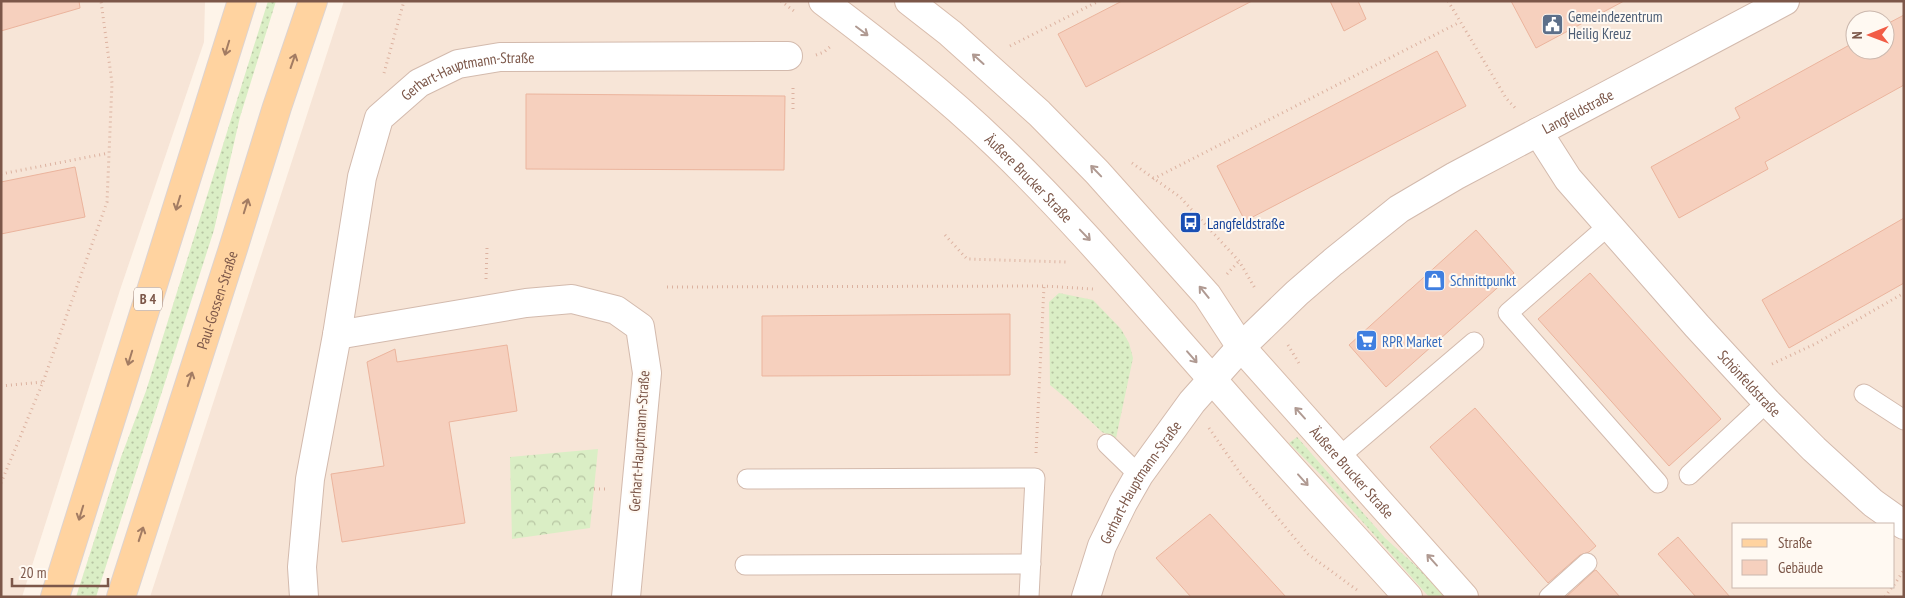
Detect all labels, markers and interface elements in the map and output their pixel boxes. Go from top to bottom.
place label: Gemeindezentrum Heilig Kreuz [1568,7,1662,43]
north arrow [1845,10,1895,60]
public building icon: Gemeindezentrum Heilig Kreuz [1540,13,1564,37]
one-way arrow [855,25,868,36]
text: N [1848,31,1866,39]
one-way arrow [222,39,231,55]
street label: Gerhart-Hauptmann-Straße [397,47,535,104]
one-way arrow [289,53,298,69]
one-way arrow [972,53,985,65]
street label: Langfeldstraße [1539,84,1616,138]
street label: Äußere Brucker Straße [981,129,1077,226]
one-way arrow [1090,165,1102,177]
one-way arrow [173,194,183,210]
one-way arrow [242,198,252,214]
bus stop icon: Langfeldstraße [1179,211,1203,235]
place label: Langfeldstraße [1207,214,1285,233]
one-way arrow [1079,229,1091,241]
street label: Paul-Gossen-Straße [192,248,241,352]
shop icon: Schnittpunkt [1422,268,1446,292]
place label: Schnittpunkt [1450,271,1516,290]
one-way arrow [1199,286,1210,299]
road number: B 4 [134,288,162,310]
supermarket icon: RPR Market [1354,329,1378,353]
place label: RPR Market [1382,332,1442,351]
street label: Schönfeldstraße [1714,346,1785,420]
one-way arrow [124,349,134,365]
one-way arrow [1186,350,1197,363]
street label: Gerhart-Hauptmann-Straße [625,370,653,512]
one-way arrow [186,371,196,387]
one-way arrow [1294,407,1306,420]
street label: Gerhart-Hauptmann-Straße [1095,417,1185,547]
street label: Äußere Brucker Straße [1306,422,1399,522]
one-way arrow [1298,474,1309,487]
one-way arrow [76,505,85,520]
legend [1732,523,1895,588]
one-way arrow [136,526,146,542]
text: Straße [1778,533,1812,552]
one-way arrow [1426,554,1437,567]
scale bar [12,556,109,588]
text: Gebäude [1778,558,1823,577]
text: 20 m [20,563,46,582]

